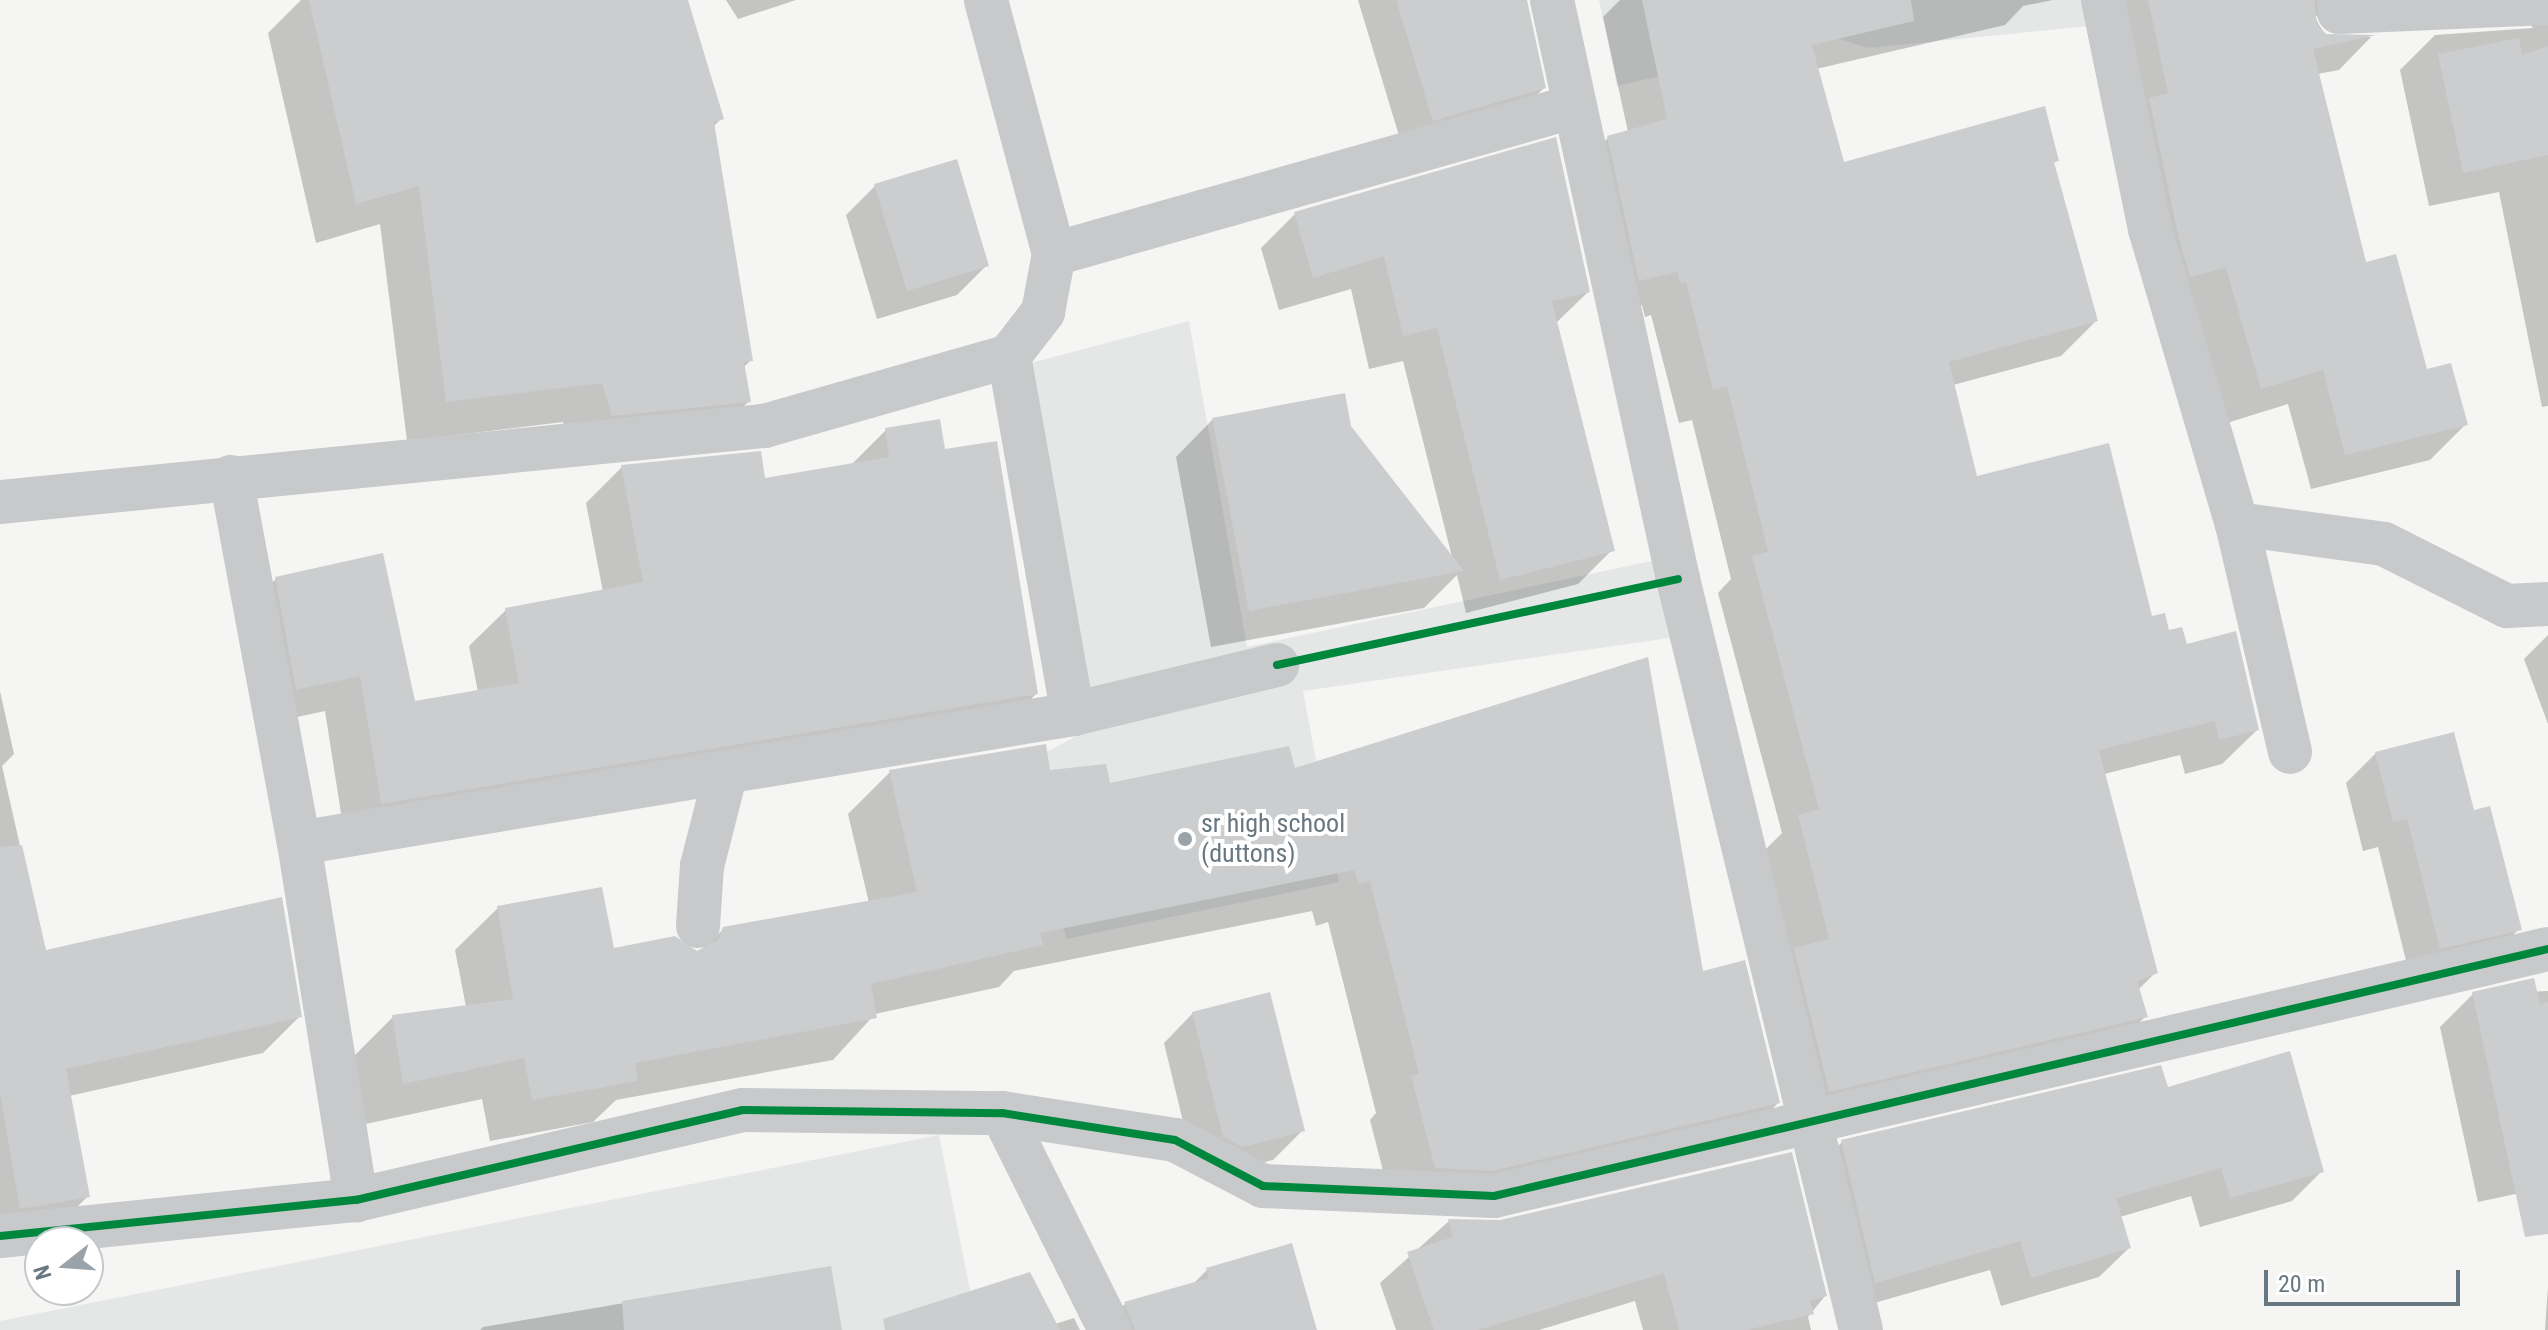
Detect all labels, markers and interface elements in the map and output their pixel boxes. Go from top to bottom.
place label: sr high school (duttons) [1201,808,1345,870]
marker: sr high school (duttons) [1176,830,1194,848]
north arrow [24,1226,104,1306]
scale bar [2268,1254,2464,1304]
text: N [29,1262,56,1283]
text: 20 m [2278,1270,2325,1298]

